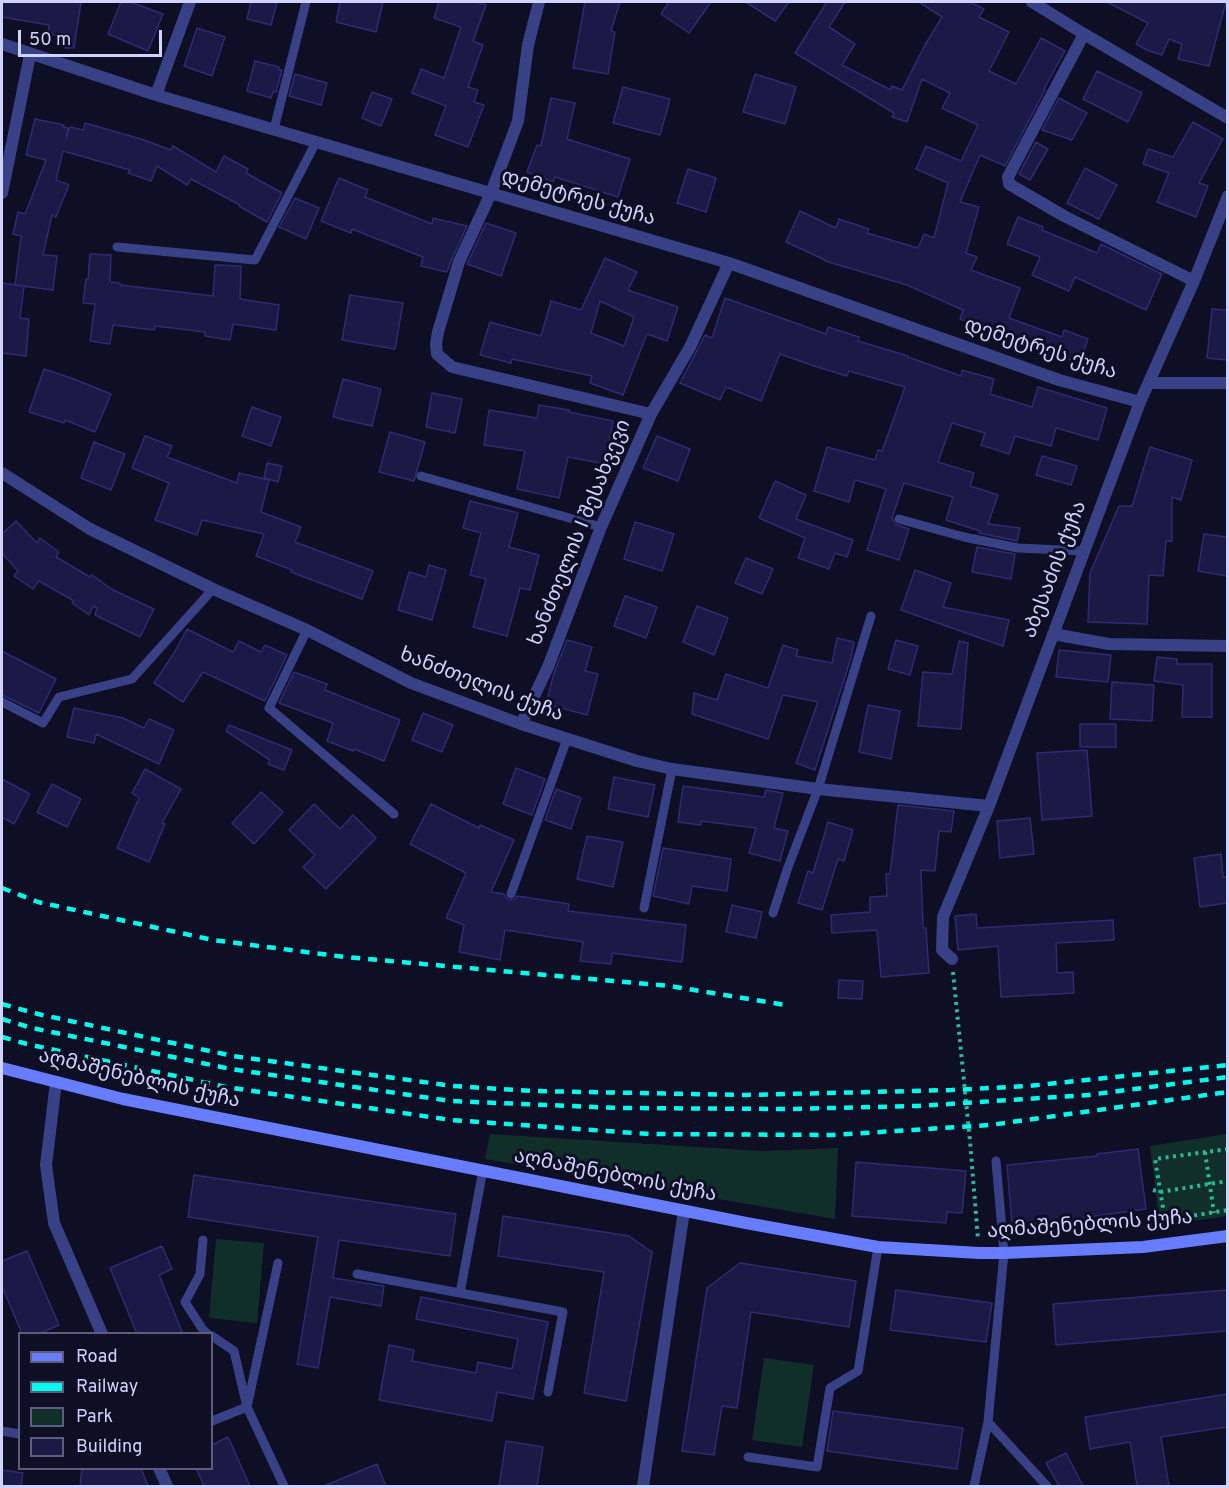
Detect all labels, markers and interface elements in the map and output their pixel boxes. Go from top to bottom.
scale bar [21,18,165,56]
text: 50 m [29,29,71,52]
street label: დემეტრეს ქუჩა [498,166,658,232]
street label: დემეტრეს ქუჩა [961,314,1119,386]
street label: ხანძთელის I შესახვევი [525,417,637,649]
street label: აბესაძის ქუჩა [1019,498,1093,642]
street label: ხანძთელის ქუჩა [396,644,566,728]
street label: აღმაშენებლის ქუჩა [36,1045,242,1115]
street label: აღმაშენებლის ქუჩა [512,1146,718,1208]
street label: აღმაშენებლის ქუჩა [986,1207,1194,1245]
legend [18,1332,213,1470]
text: Road [76,1346,118,1369]
text: Railway [76,1376,138,1399]
text: Park [76,1406,113,1429]
text: Building [76,1436,142,1459]

